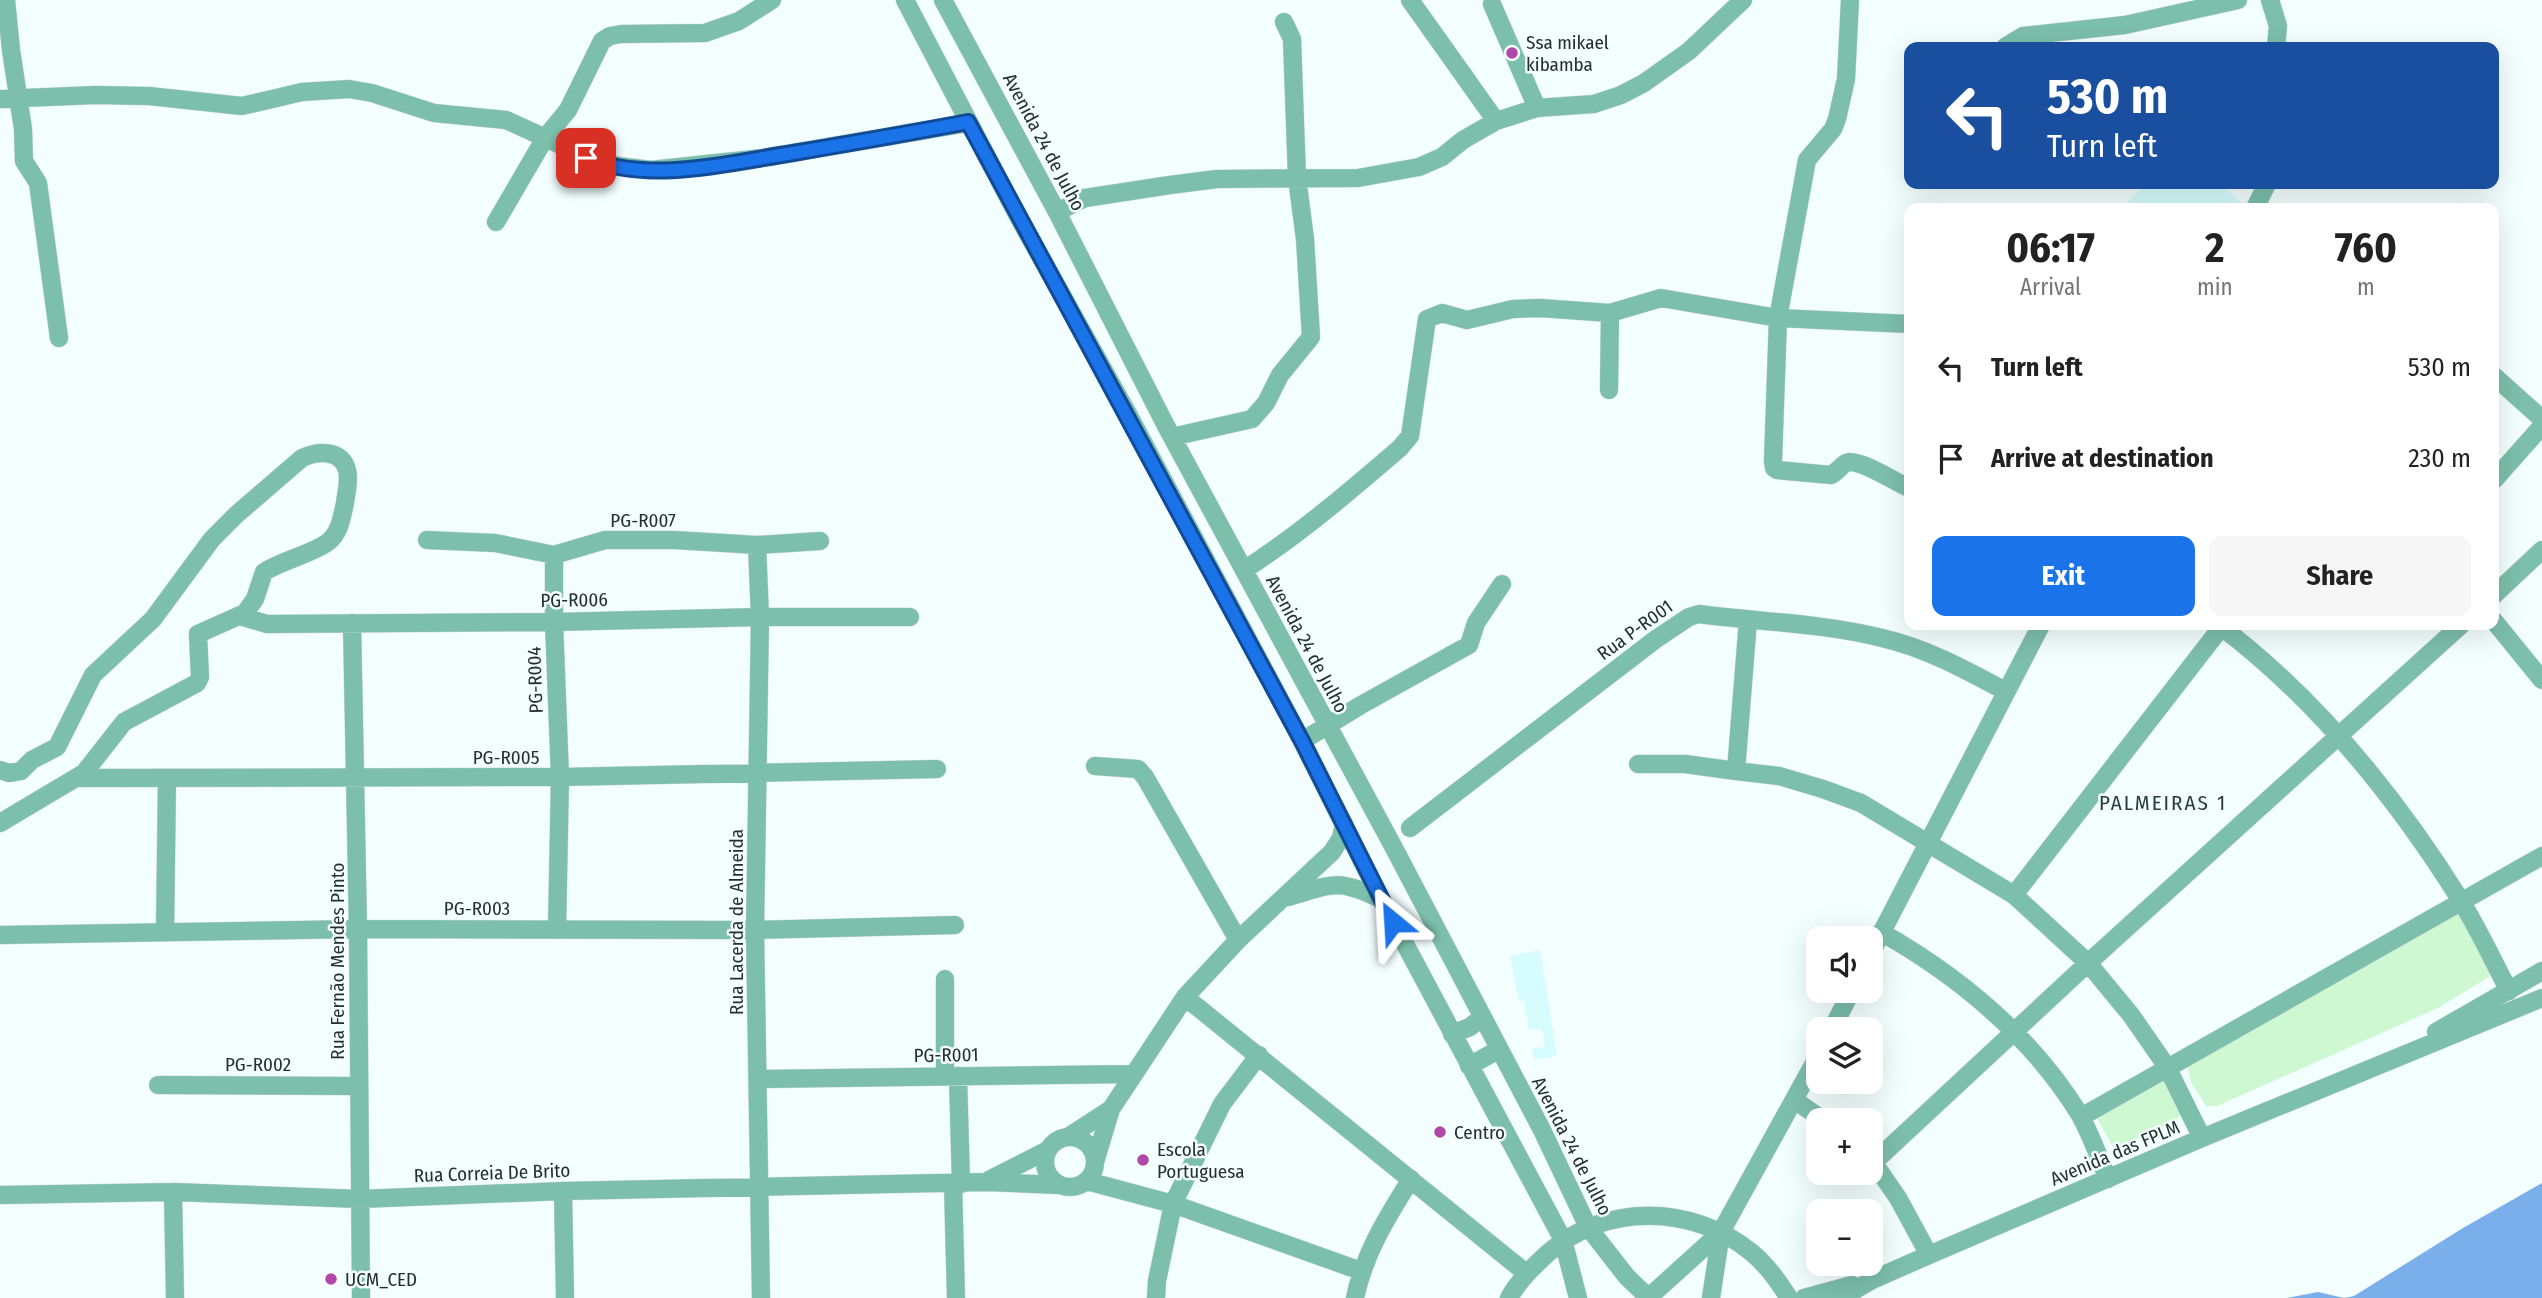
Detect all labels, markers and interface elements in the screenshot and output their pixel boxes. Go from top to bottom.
place label: Ssa mikael kibamba [1526,31,1609,76]
marker: Ssa mikael kibamba [1504,45,1520,61]
text: 530 m [2047,67,2168,126]
street label: Avenida 24 de Julho [998,69,1090,215]
icon: left [1932,70,2023,161]
text: Turn left [2047,127,2157,165]
pin [556,128,616,188]
icon: arrive [567,139,605,177]
text: 06:17 [2006,223,2095,273]
text: 2 [2205,223,2225,273]
text: 760 [2335,223,2397,273]
text: Arrival [2020,273,2081,301]
text: min [2197,273,2233,301]
text: m [2357,273,2375,301]
icon: left [1932,349,1970,387]
text: Turn left [1991,352,2083,383]
text: 530 m [2408,352,2471,383]
icon: arrive [1932,440,1970,478]
text: Arrive at destination [1991,443,2214,474]
text: 230 m [2408,443,2471,474]
street label: PG-R007 [610,509,676,532]
button: Exit [1932,536,2195,616]
button: Share [2209,536,2471,616]
street label: Avenida 24 de Julho [1261,571,1353,717]
street label: PG-R006 [540,588,608,612]
street label: Rua P-R001 [1593,595,1677,665]
street label: PG-R004 [522,646,548,714]
street label: PG-R005 [473,746,539,769]
district label: PALMEIRAS 1 [2099,790,2227,816]
street label: Rua Lacerda de Almeida [725,829,748,1015]
street label: Rua Fernão Mendes Pinto [326,862,349,1060]
position arrow [1356,885,1430,959]
street label: PG-R003 [444,897,510,920]
map controls [1806,926,1883,1276]
button: sound [1806,926,1883,1003]
button: layers [1806,1017,1883,1094]
street label: PG-R001 [913,1043,979,1067]
street label: PG-R002 [225,1053,291,1076]
street label: Avenida 24 de Julho [1527,1073,1617,1219]
button: + [1806,1108,1883,1185]
street label: Avenida das FPLM [2047,1115,2183,1191]
place label: Centro [1454,1121,1505,1144]
marker: Centro [1432,1124,1448,1140]
place label: Escola Portuguesa [1157,1138,1245,1183]
marker: Escola Portuguesa [1135,1152,1151,1168]
street label: Rua Correia De Brito [413,1159,571,1187]
button: − [1806,1199,1883,1276]
place label: UCM_CED [345,1268,417,1291]
marker: UCM_CED [323,1271,339,1287]

